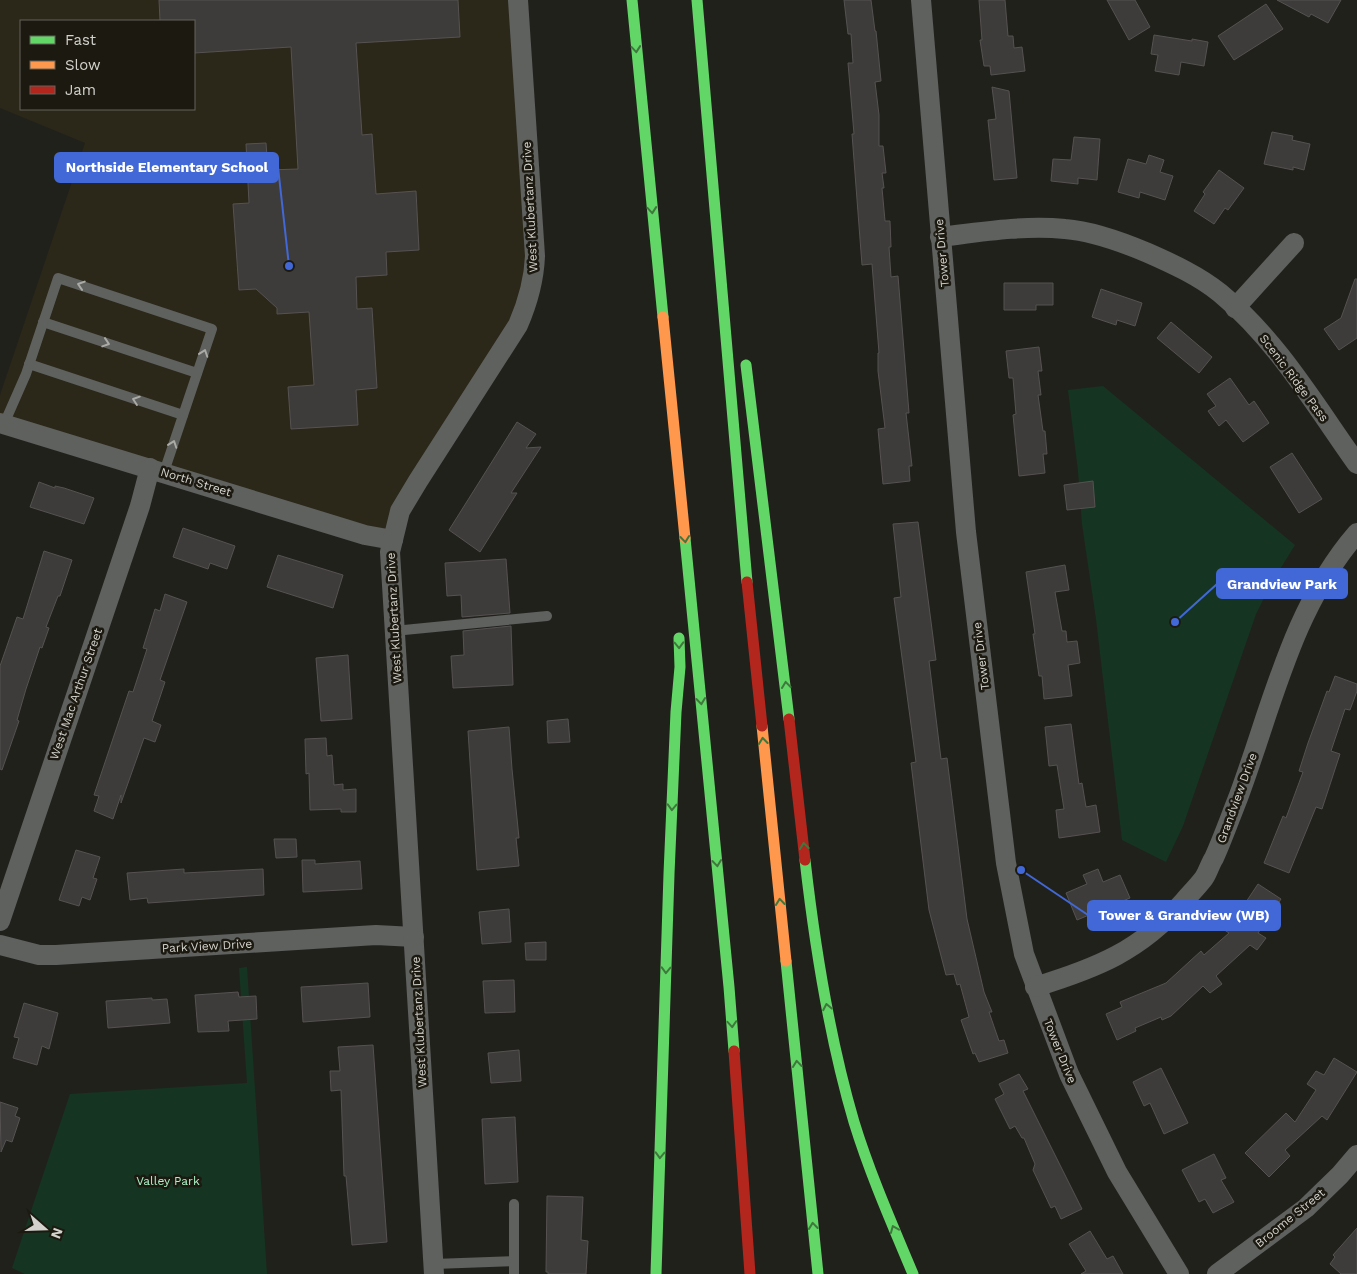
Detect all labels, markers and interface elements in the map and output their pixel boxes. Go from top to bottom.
legend [20,20,195,110]
text: Fast [65,31,97,49]
one-way arrow [631,45,642,53]
text: Slow [65,56,101,74]
text: Jam [65,81,96,99]
street label: West Klubertanz Drive [520,141,540,273]
callout: Northside Elementary School [55,153,278,182]
text: Northside Elementary School [66,159,269,175]
one-way arrow [646,207,657,215]
street label: Tower Drive [932,218,952,288]
one-way arrow [77,281,86,291]
street label: Scenic Ridge Pass [1257,332,1331,424]
one-way arrow [101,337,110,347]
one-way arrow [198,349,208,357]
one-way arrow [133,396,141,406]
one-way arrow [167,440,177,449]
street label: North Street [159,465,233,499]
one-way arrow [679,535,690,543]
street label: West Klubertanz Drive [384,552,404,684]
callout: Grandview Park [1217,569,1347,598]
text: Grandview Park [1227,576,1337,592]
street label: Tower Drive [970,621,992,691]
street label: West Mac Arthur Street [47,627,105,761]
one-way arrow [674,642,684,649]
one-way arrow [781,680,792,688]
one-way arrow [695,697,706,705]
one-way arrow [758,736,769,744]
street label: Grandview Drive [1214,751,1260,845]
one-way arrow [667,803,678,811]
one-way arrow [799,842,810,850]
one-way arrow [711,859,722,867]
one-way arrow [775,898,786,906]
callout: Tower & Grandview (WB) [1088,901,1280,930]
text: Tower & Grandview (WB) [1098,907,1270,923]
street label: Park View Drive [161,937,253,955]
street label: West Klubertanz Drive [409,956,429,1088]
one-way arrow [661,966,671,974]
one-way arrow [823,1002,833,1011]
street label: Tower Drive [1041,1017,1079,1085]
one-way arrow [726,1021,737,1029]
one-way arrow [791,1060,802,1068]
one-way arrow [655,1151,665,1159]
park label: Valley Park [136,1174,200,1188]
street label: Broome Street [1252,1186,1328,1250]
north arrow [20,1204,70,1254]
one-way arrow [808,1221,819,1229]
one-way arrow [890,1225,901,1234]
text: N [48,1226,67,1241]

